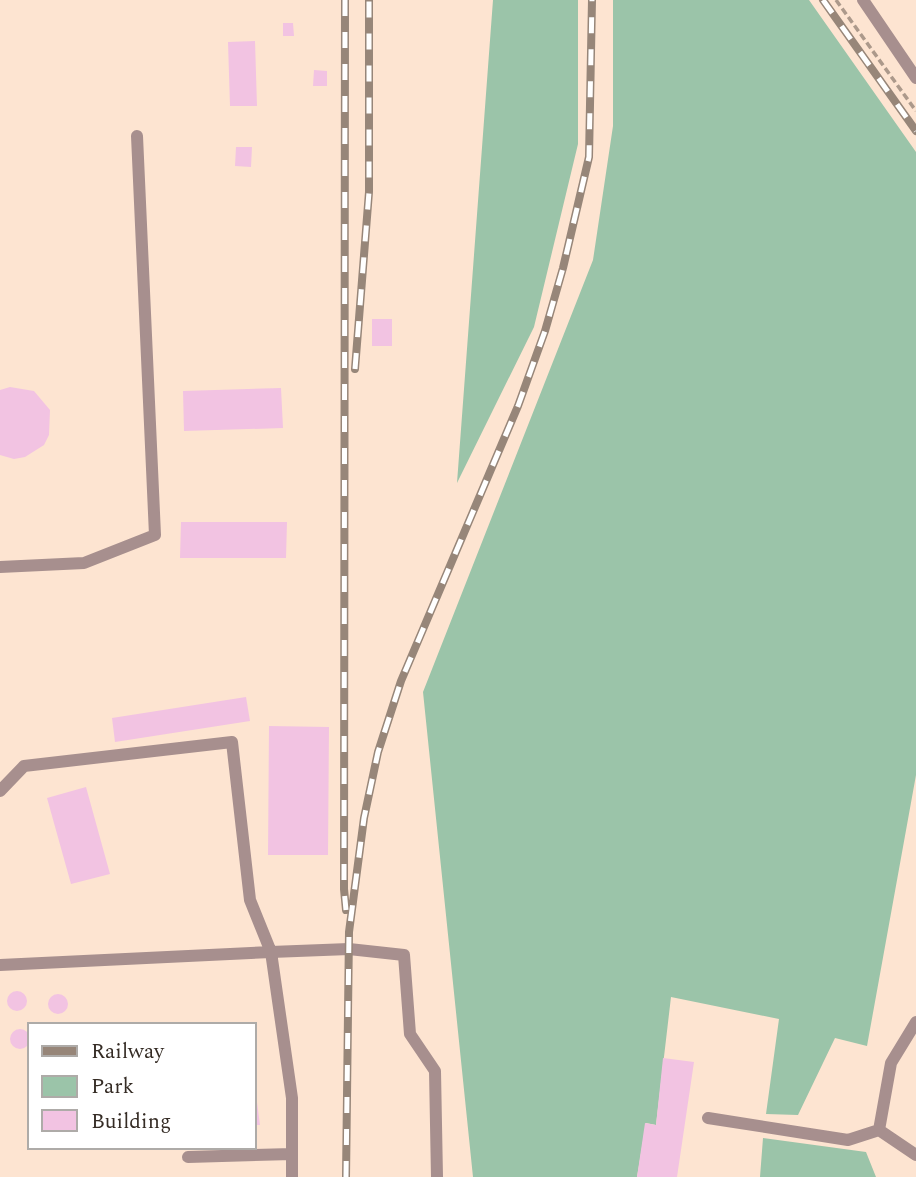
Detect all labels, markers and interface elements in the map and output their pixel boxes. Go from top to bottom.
legend [28,1023,256,1149]
text: Railway [91,1036,165,1068]
text: Park [91,1071,135,1103]
text: Building [91,1106,171,1138]

